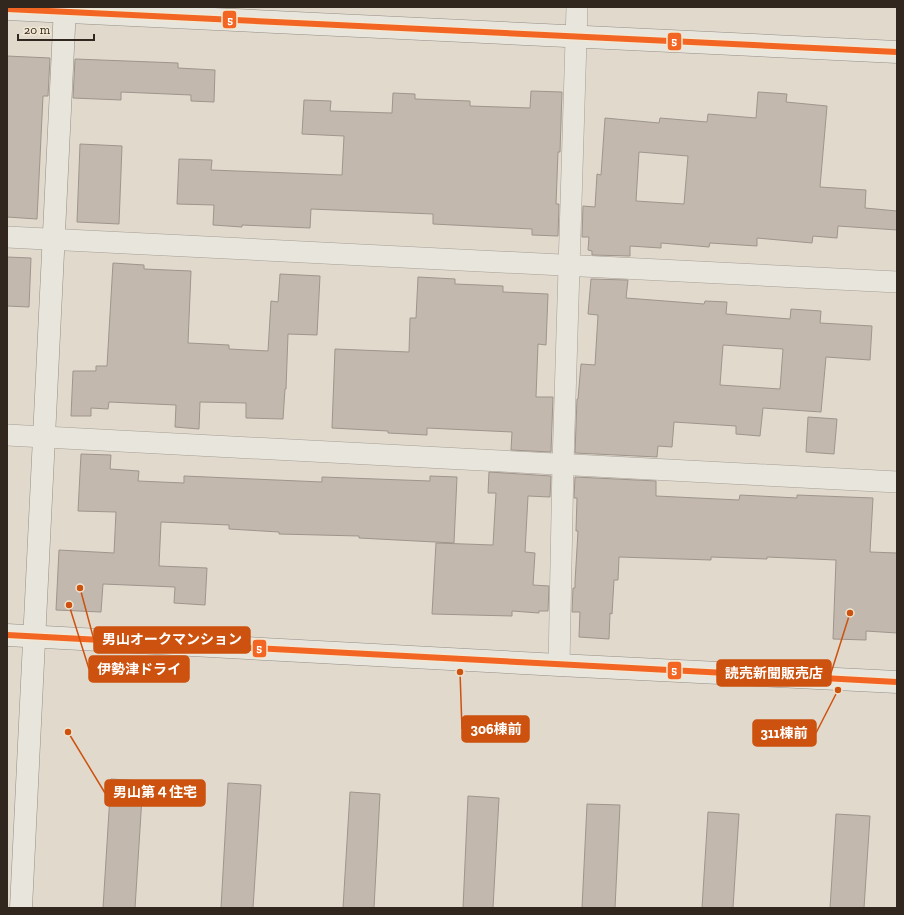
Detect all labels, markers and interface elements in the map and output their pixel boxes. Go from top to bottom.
line badge: 5 [222,10,237,29]
text: 5 [227,14,233,27]
scale bar [18,16,94,42]
text: 20 m [24,23,51,37]
line badge: 5 [667,32,682,51]
text: 5 [671,35,677,48]
callout: 男山オークマンション [94,627,250,653]
text: 男山オークマンション [102,631,242,648]
line badge: 5 [252,639,267,658]
text: 5 [256,642,262,655]
callout: 伊勢津ドライ [89,656,189,682]
callout: 読売新聞販売店 [717,660,831,686]
text: 伊勢津ドライ [97,661,181,678]
line badge: 5 [667,661,682,680]
text: 5 [671,664,677,677]
text: 読売新聞販売店 [725,665,823,682]
callout: 306棟前 [462,716,529,742]
callout: 311棟前 [753,720,816,746]
text: 306棟前 [470,721,522,738]
text: 311棟前 [761,725,807,742]
callout: 男山第４住宅 [105,780,205,806]
text: 男山第４住宅 [113,784,197,801]

